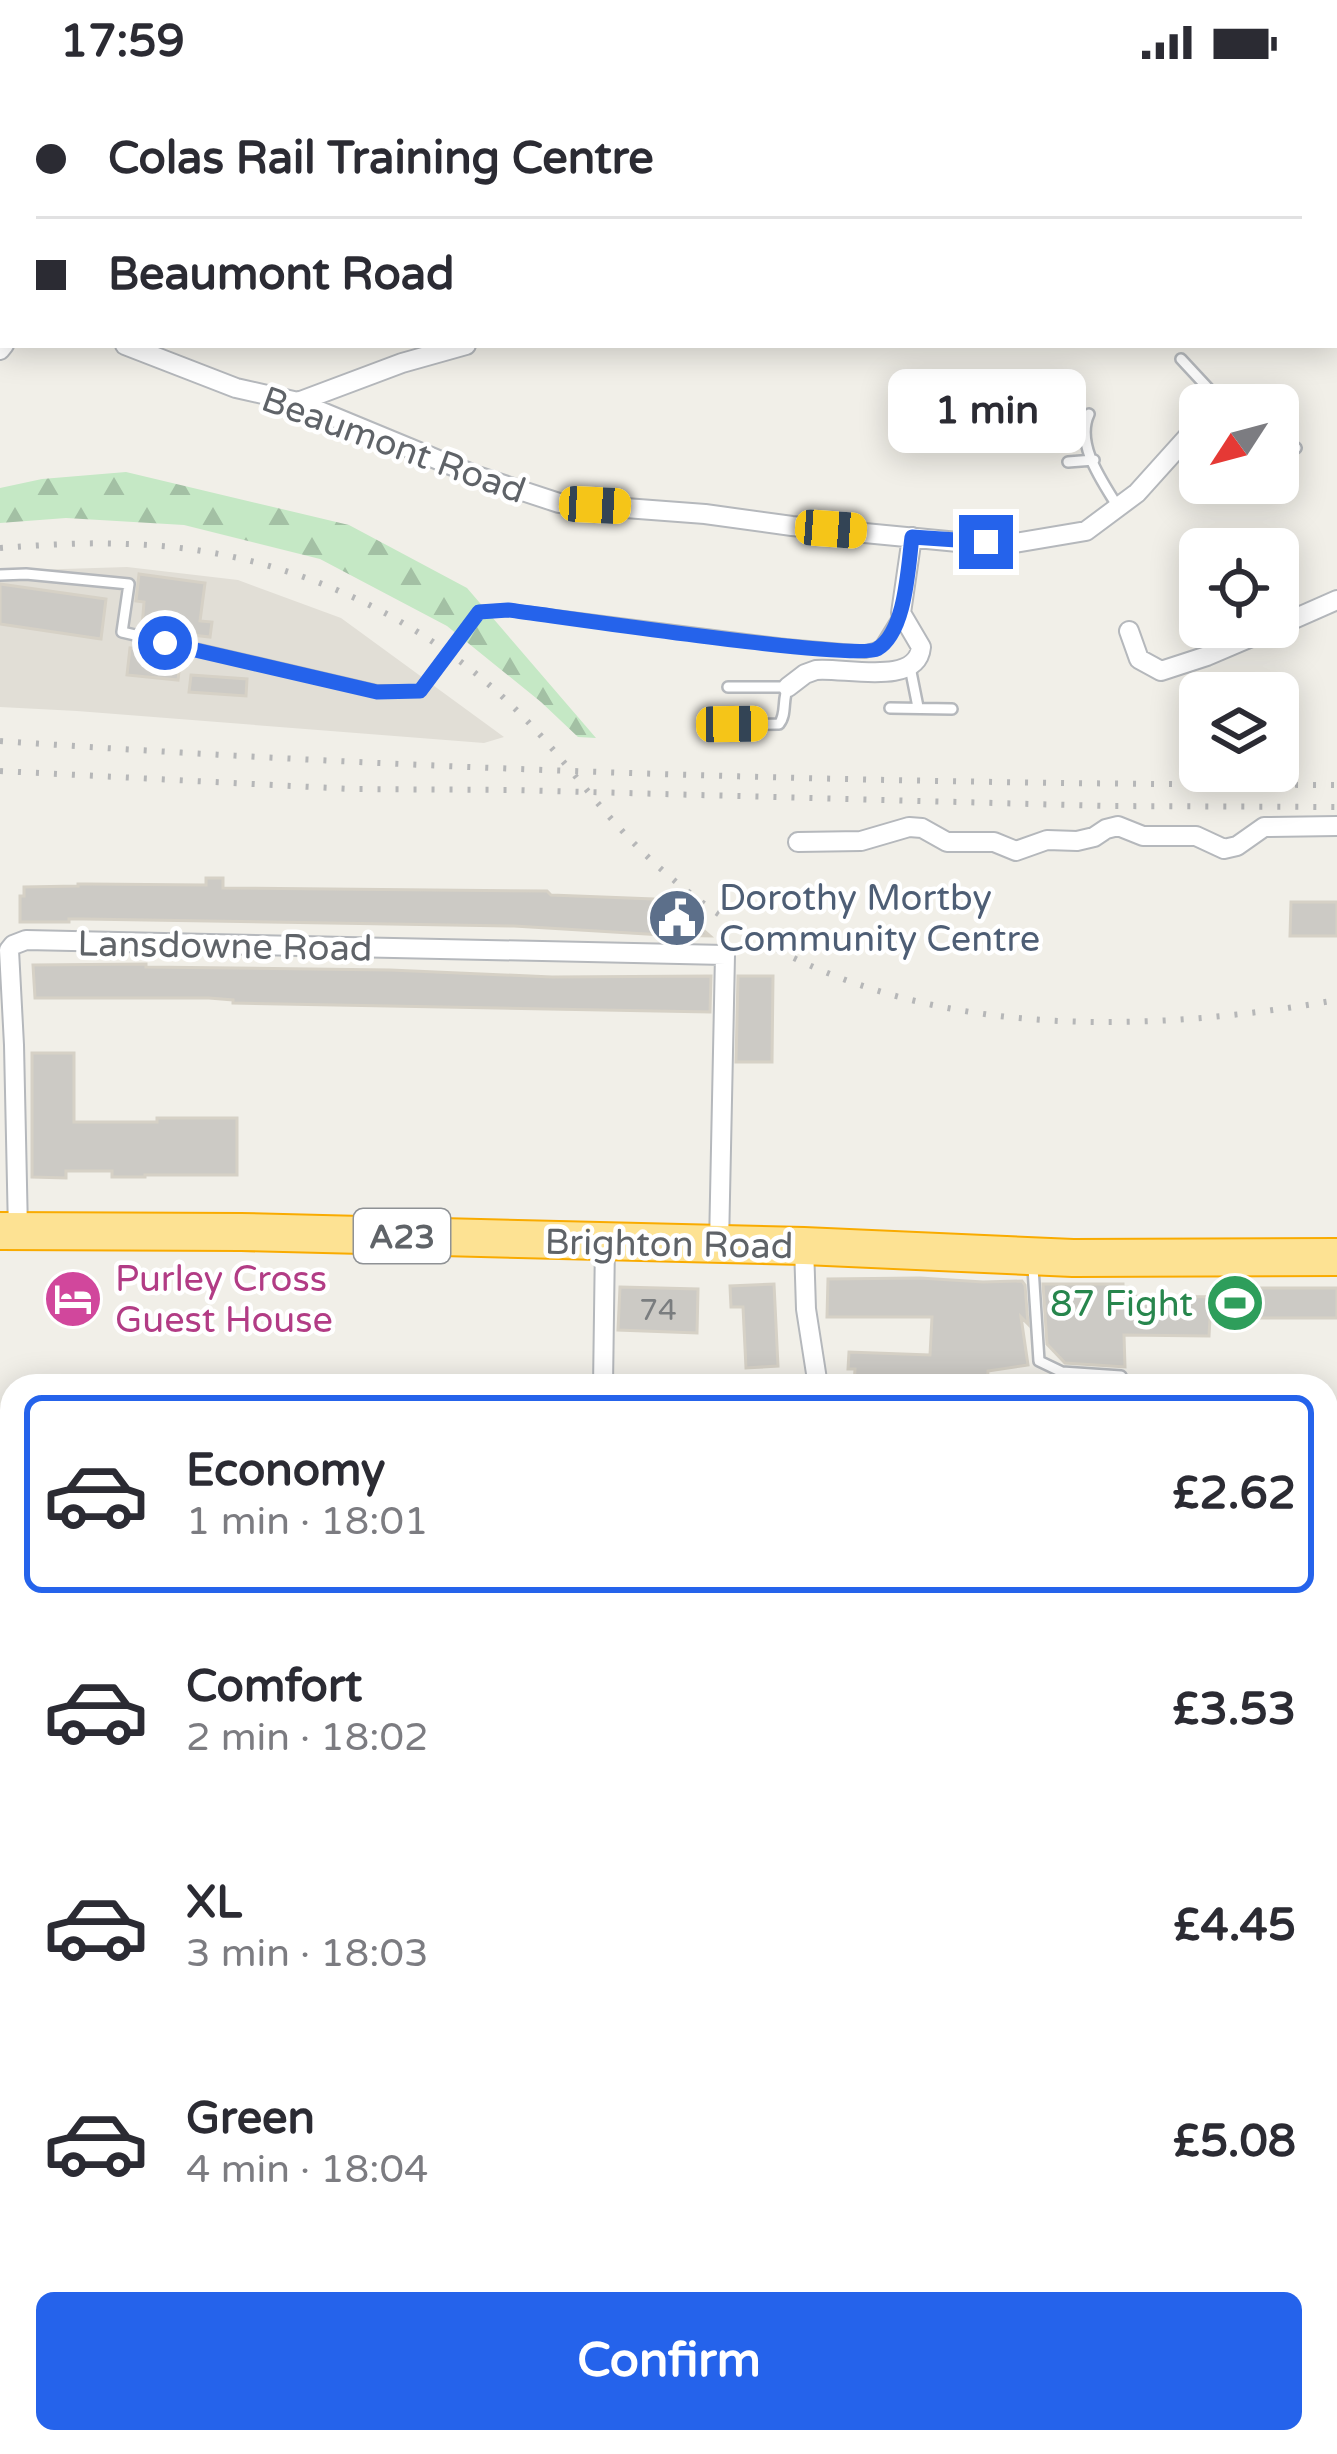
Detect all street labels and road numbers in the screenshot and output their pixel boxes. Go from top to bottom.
street label: Beaumont Road [256,378,531,513]
street label: Lansdowne Road [77,922,373,971]
road number: A23 [354,1209,450,1263]
street label: Brighton Road [544,1221,794,1268]

